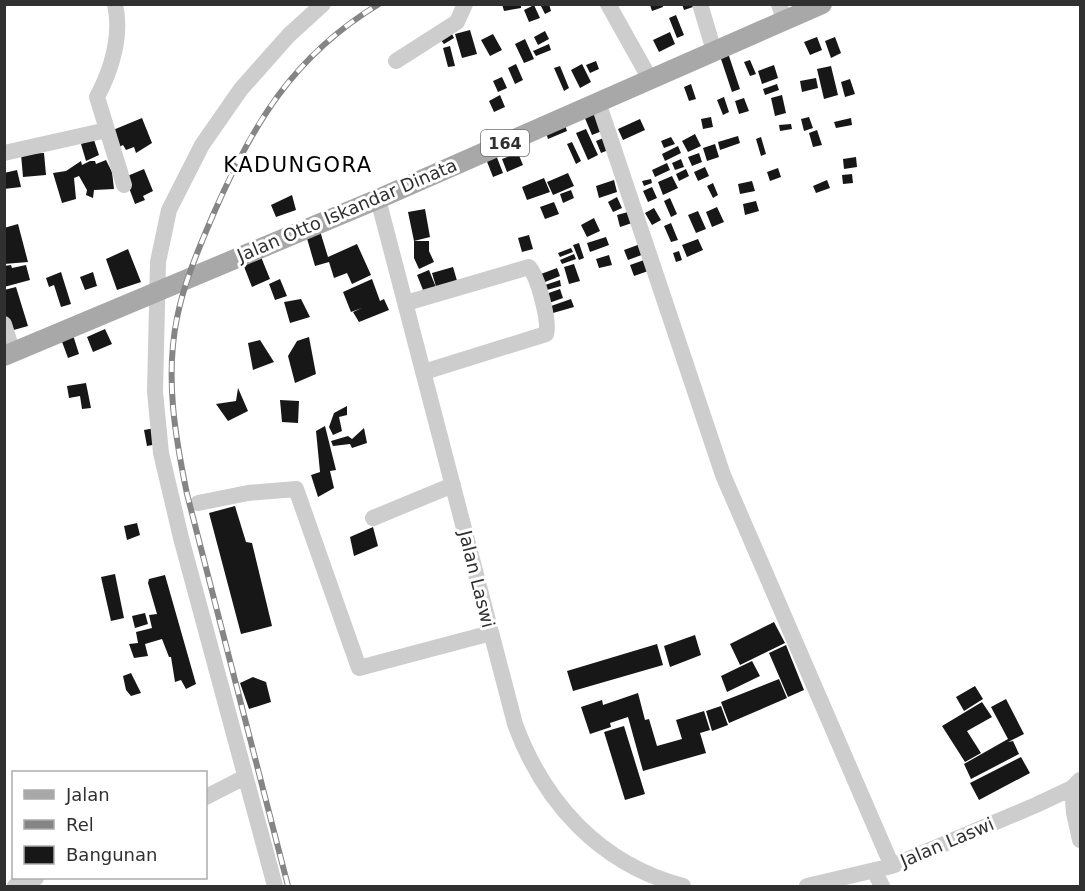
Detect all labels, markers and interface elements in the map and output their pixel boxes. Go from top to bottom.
road number: 164 [481,130,529,156]
district label: KADUNGORA [223,153,373,177]
street label: Jalan Otto Iskandar Dinata [233,154,460,266]
street label: Jalan Laswi [455,527,499,630]
legend [12,771,207,879]
text: Jalan [65,784,110,805]
street label: Jalan Laswi [896,813,997,872]
text: Rel [66,814,94,835]
text: Bangunan [66,844,157,865]

